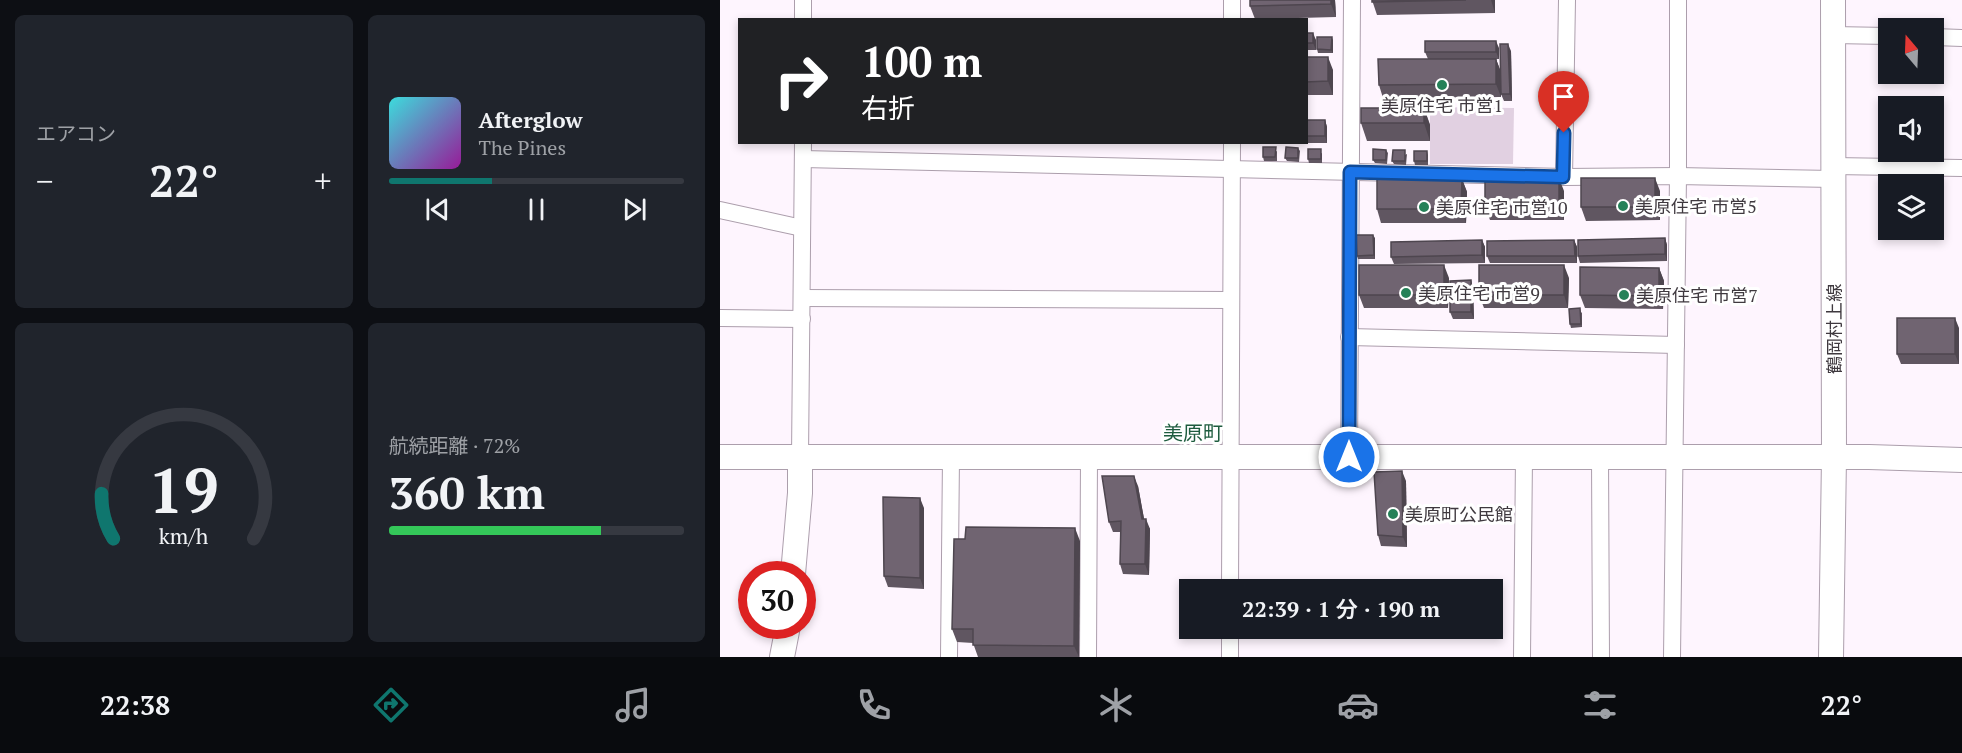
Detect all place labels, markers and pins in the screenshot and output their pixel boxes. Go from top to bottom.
pin [1538,71,1589,133]
marker: 美原住宅 市営1 [1435,78,1449,92]
place label: 美原住宅 市営1 [1381,93,1503,117]
place label: 美原住宅 市営5 [1635,194,1757,218]
place label: 美原住宅 市営10 [1436,195,1568,219]
marker: 美原住宅 市営5 [1616,199,1630,213]
marker: 美原住宅 市営10 [1417,200,1431,214]
place label: 美原住宅 市営9 [1418,281,1540,305]
place label: 美原住宅 市営7 [1636,283,1758,307]
marker: 美原住宅 市営9 [1399,286,1413,300]
marker: 美原住宅 市営7 [1617,288,1631,302]
place label: 美原町公民館 [1405,502,1513,526]
marker: 美原町公民館 [1386,507,1400,521]

